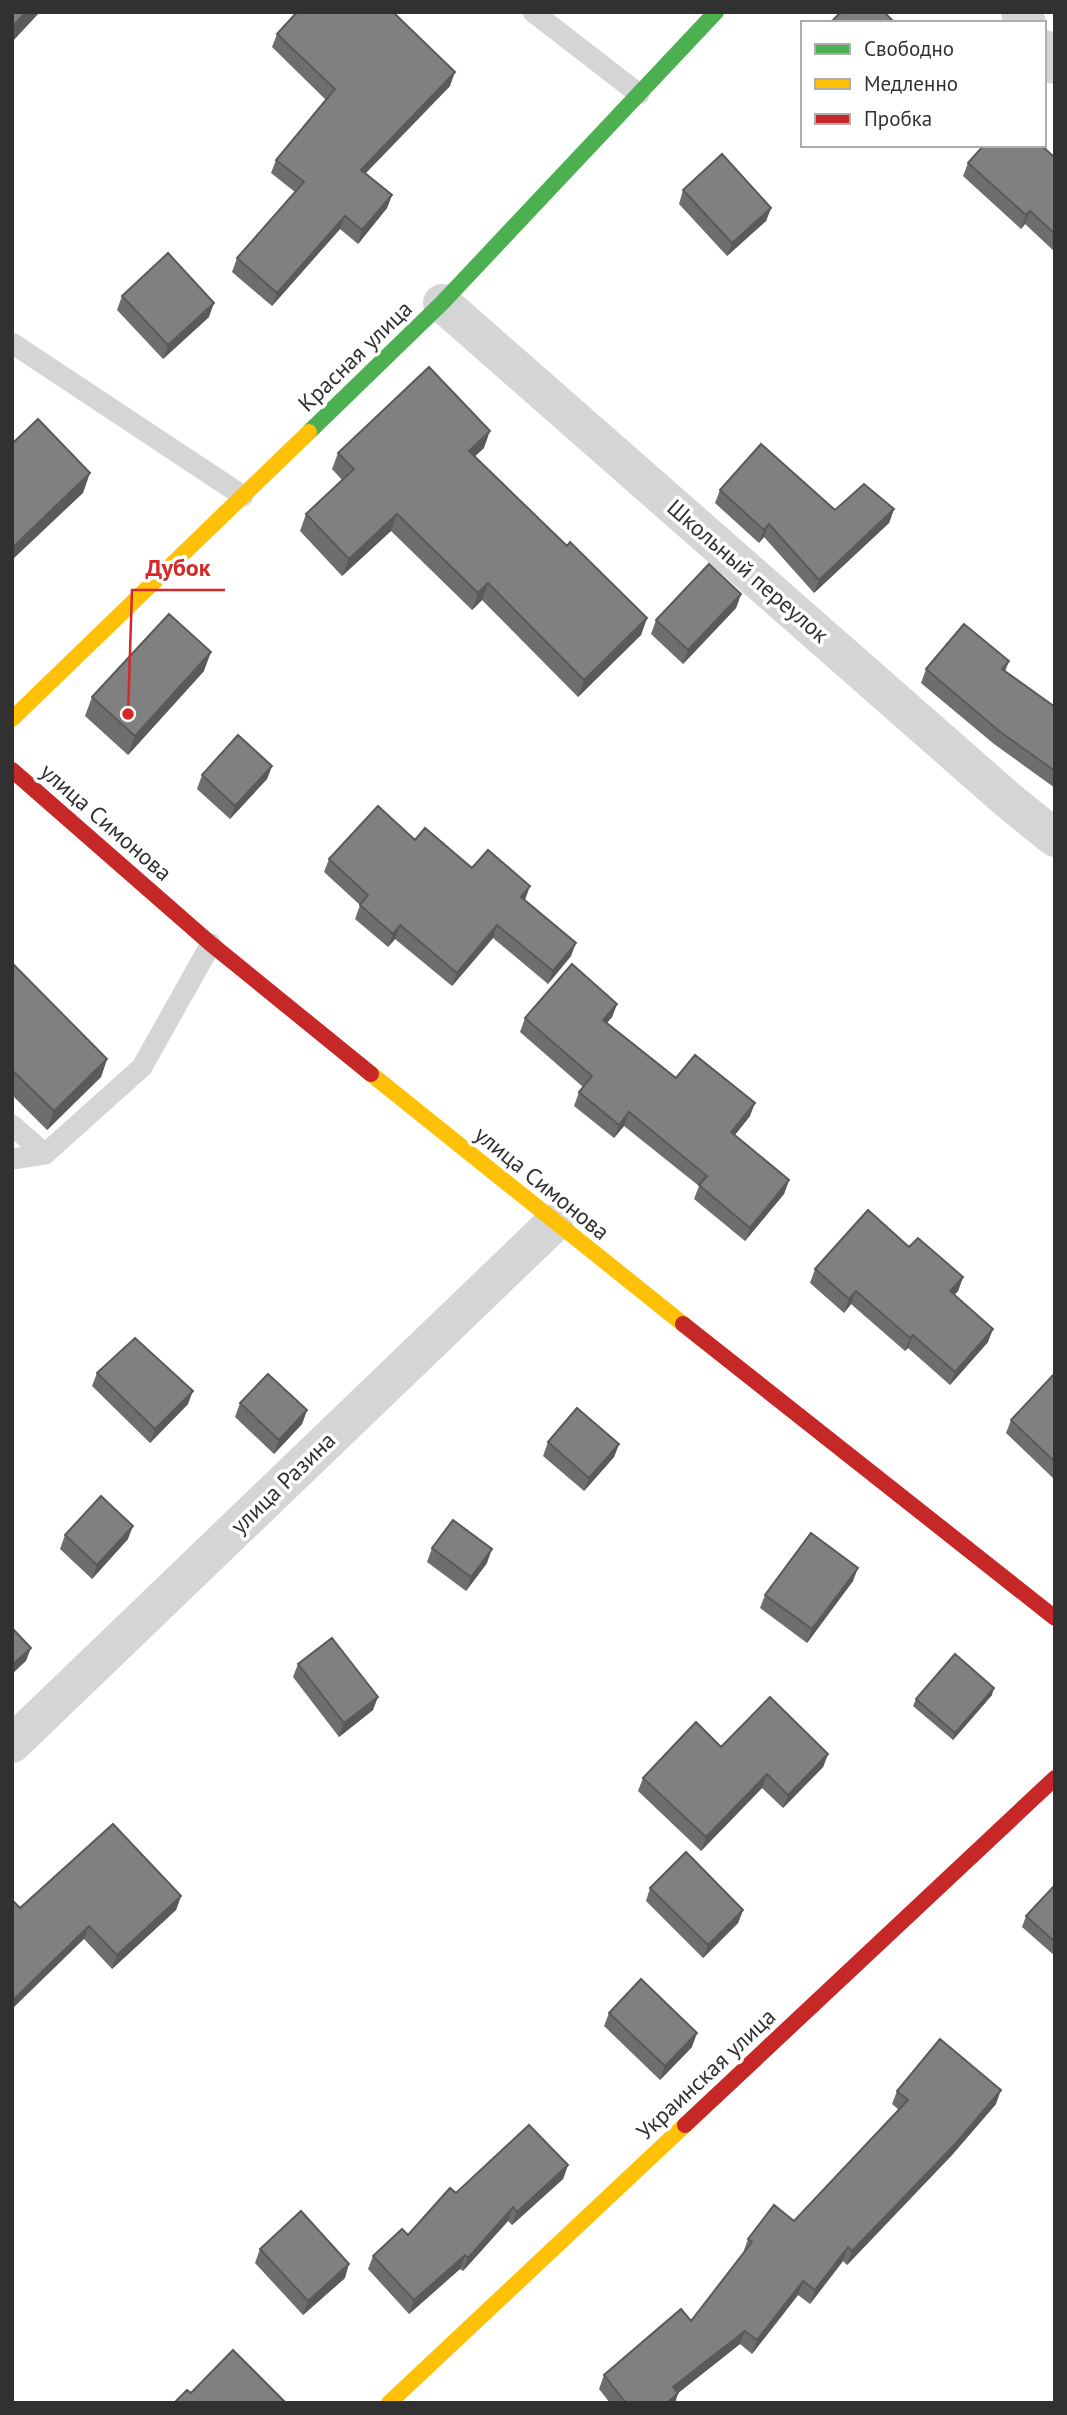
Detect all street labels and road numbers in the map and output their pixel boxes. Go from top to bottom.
street label: Красная улица [291,294,418,417]
street label: Школьный переулок [662,493,835,649]
street label: улица Симонова [34,756,178,887]
street label: улица Симонова [469,1119,616,1246]
street label: улица Разина [224,1425,341,1540]
street label: Украинская улица [630,2002,781,2146]

